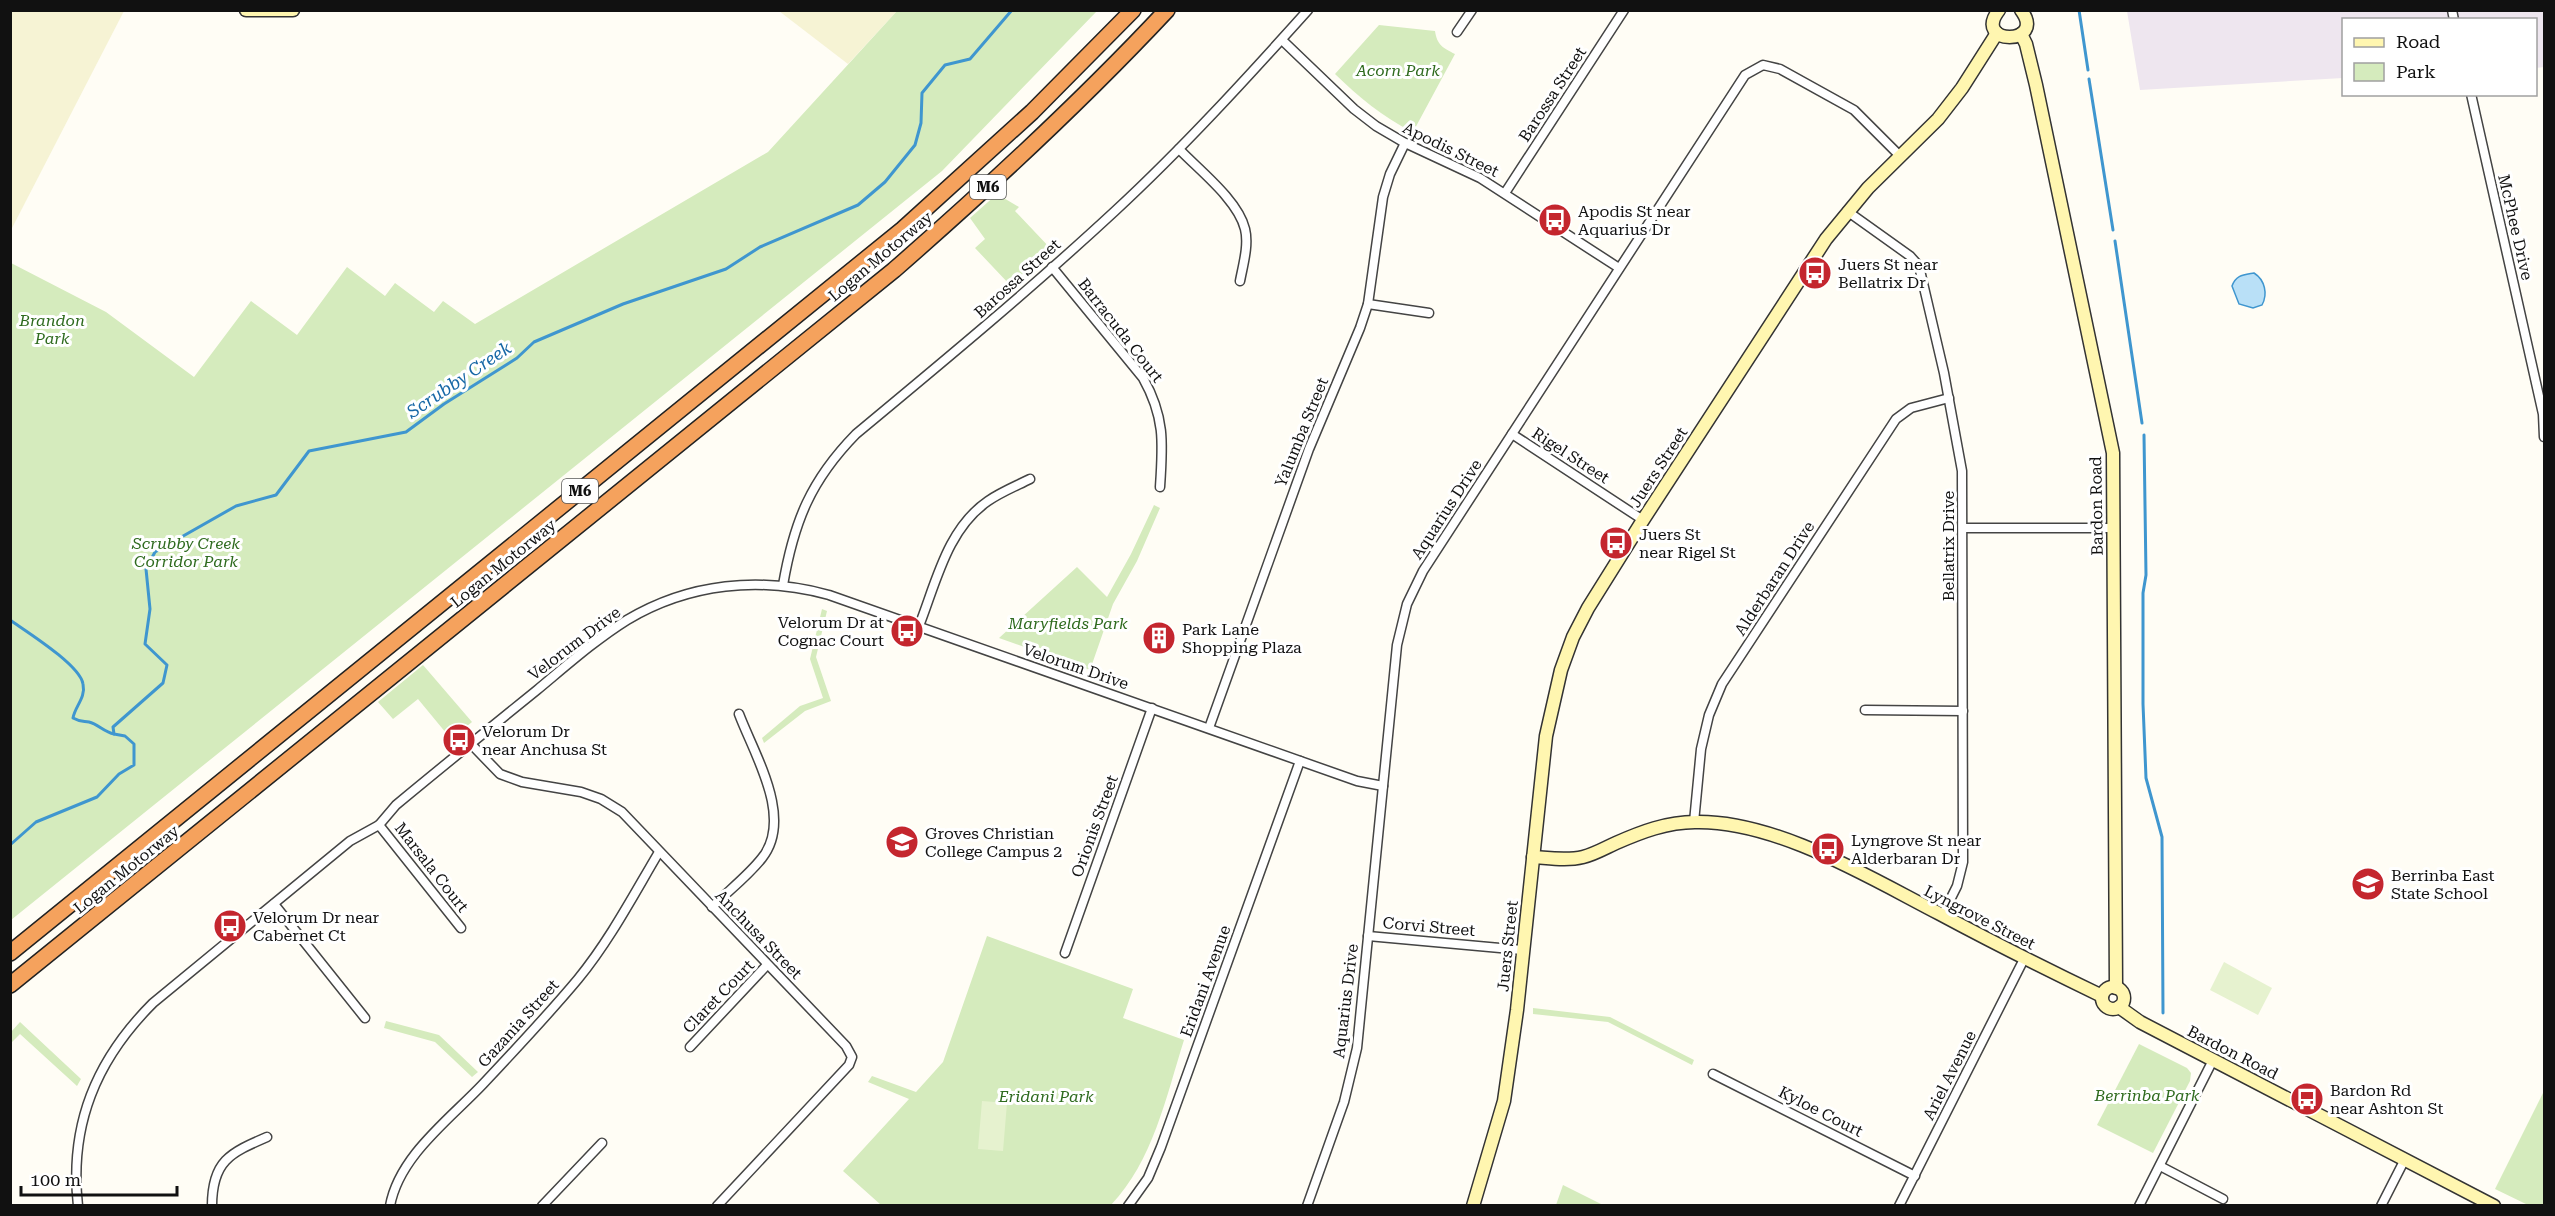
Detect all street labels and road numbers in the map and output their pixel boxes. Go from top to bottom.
street label: Barossa Street [1515,43,1590,145]
street label: Apodis Street [1400,118,1502,181]
street label: McPhee Drive [2494,172,2537,282]
road number: M6 [970,175,1006,199]
street label: Logan Motorway [825,207,937,305]
street label: Barossa Street [970,235,1064,322]
street label: Barracuda Court [1074,274,1167,386]
street label: Yalumba Street [1271,375,1332,490]
street label: Rigel Street [1528,423,1613,487]
street label: Juers Street [1625,424,1691,511]
street label: Aquarius Drive [1407,456,1486,563]
street label: Bardon Road [2086,456,2107,556]
road number: M6 [562,479,598,503]
street label: Bellatrix Drive [1939,491,1958,601]
street label: Logan Motorway [447,515,560,612]
street label: Alderbaran Drive [1730,518,1818,639]
street label: Velorum Drive [524,602,624,684]
street label: Velorum Drive [1020,639,1131,694]
street label: Orionis Street [1067,773,1122,880]
street label: Marsala Court [391,819,472,916]
street label: Logan Motorway [70,821,183,918]
street label: Lyngrove Street [1921,881,2039,954]
street label: Anchusa Street [711,886,806,983]
street label: Juers Street [1493,899,1522,993]
street label: Corvi Street [1382,913,1476,940]
street label: Eridani Avenue [1176,922,1235,1040]
street label: Aquarius Drive [1329,943,1362,1059]
street label: Claret Court [679,956,758,1037]
street label: Gazania Street [474,975,563,1071]
street label: Bardon Road [2184,1021,2281,1083]
street label: Ariel Avenue [1919,1027,1980,1123]
street label: Kyloe Court [1775,1082,1866,1141]

